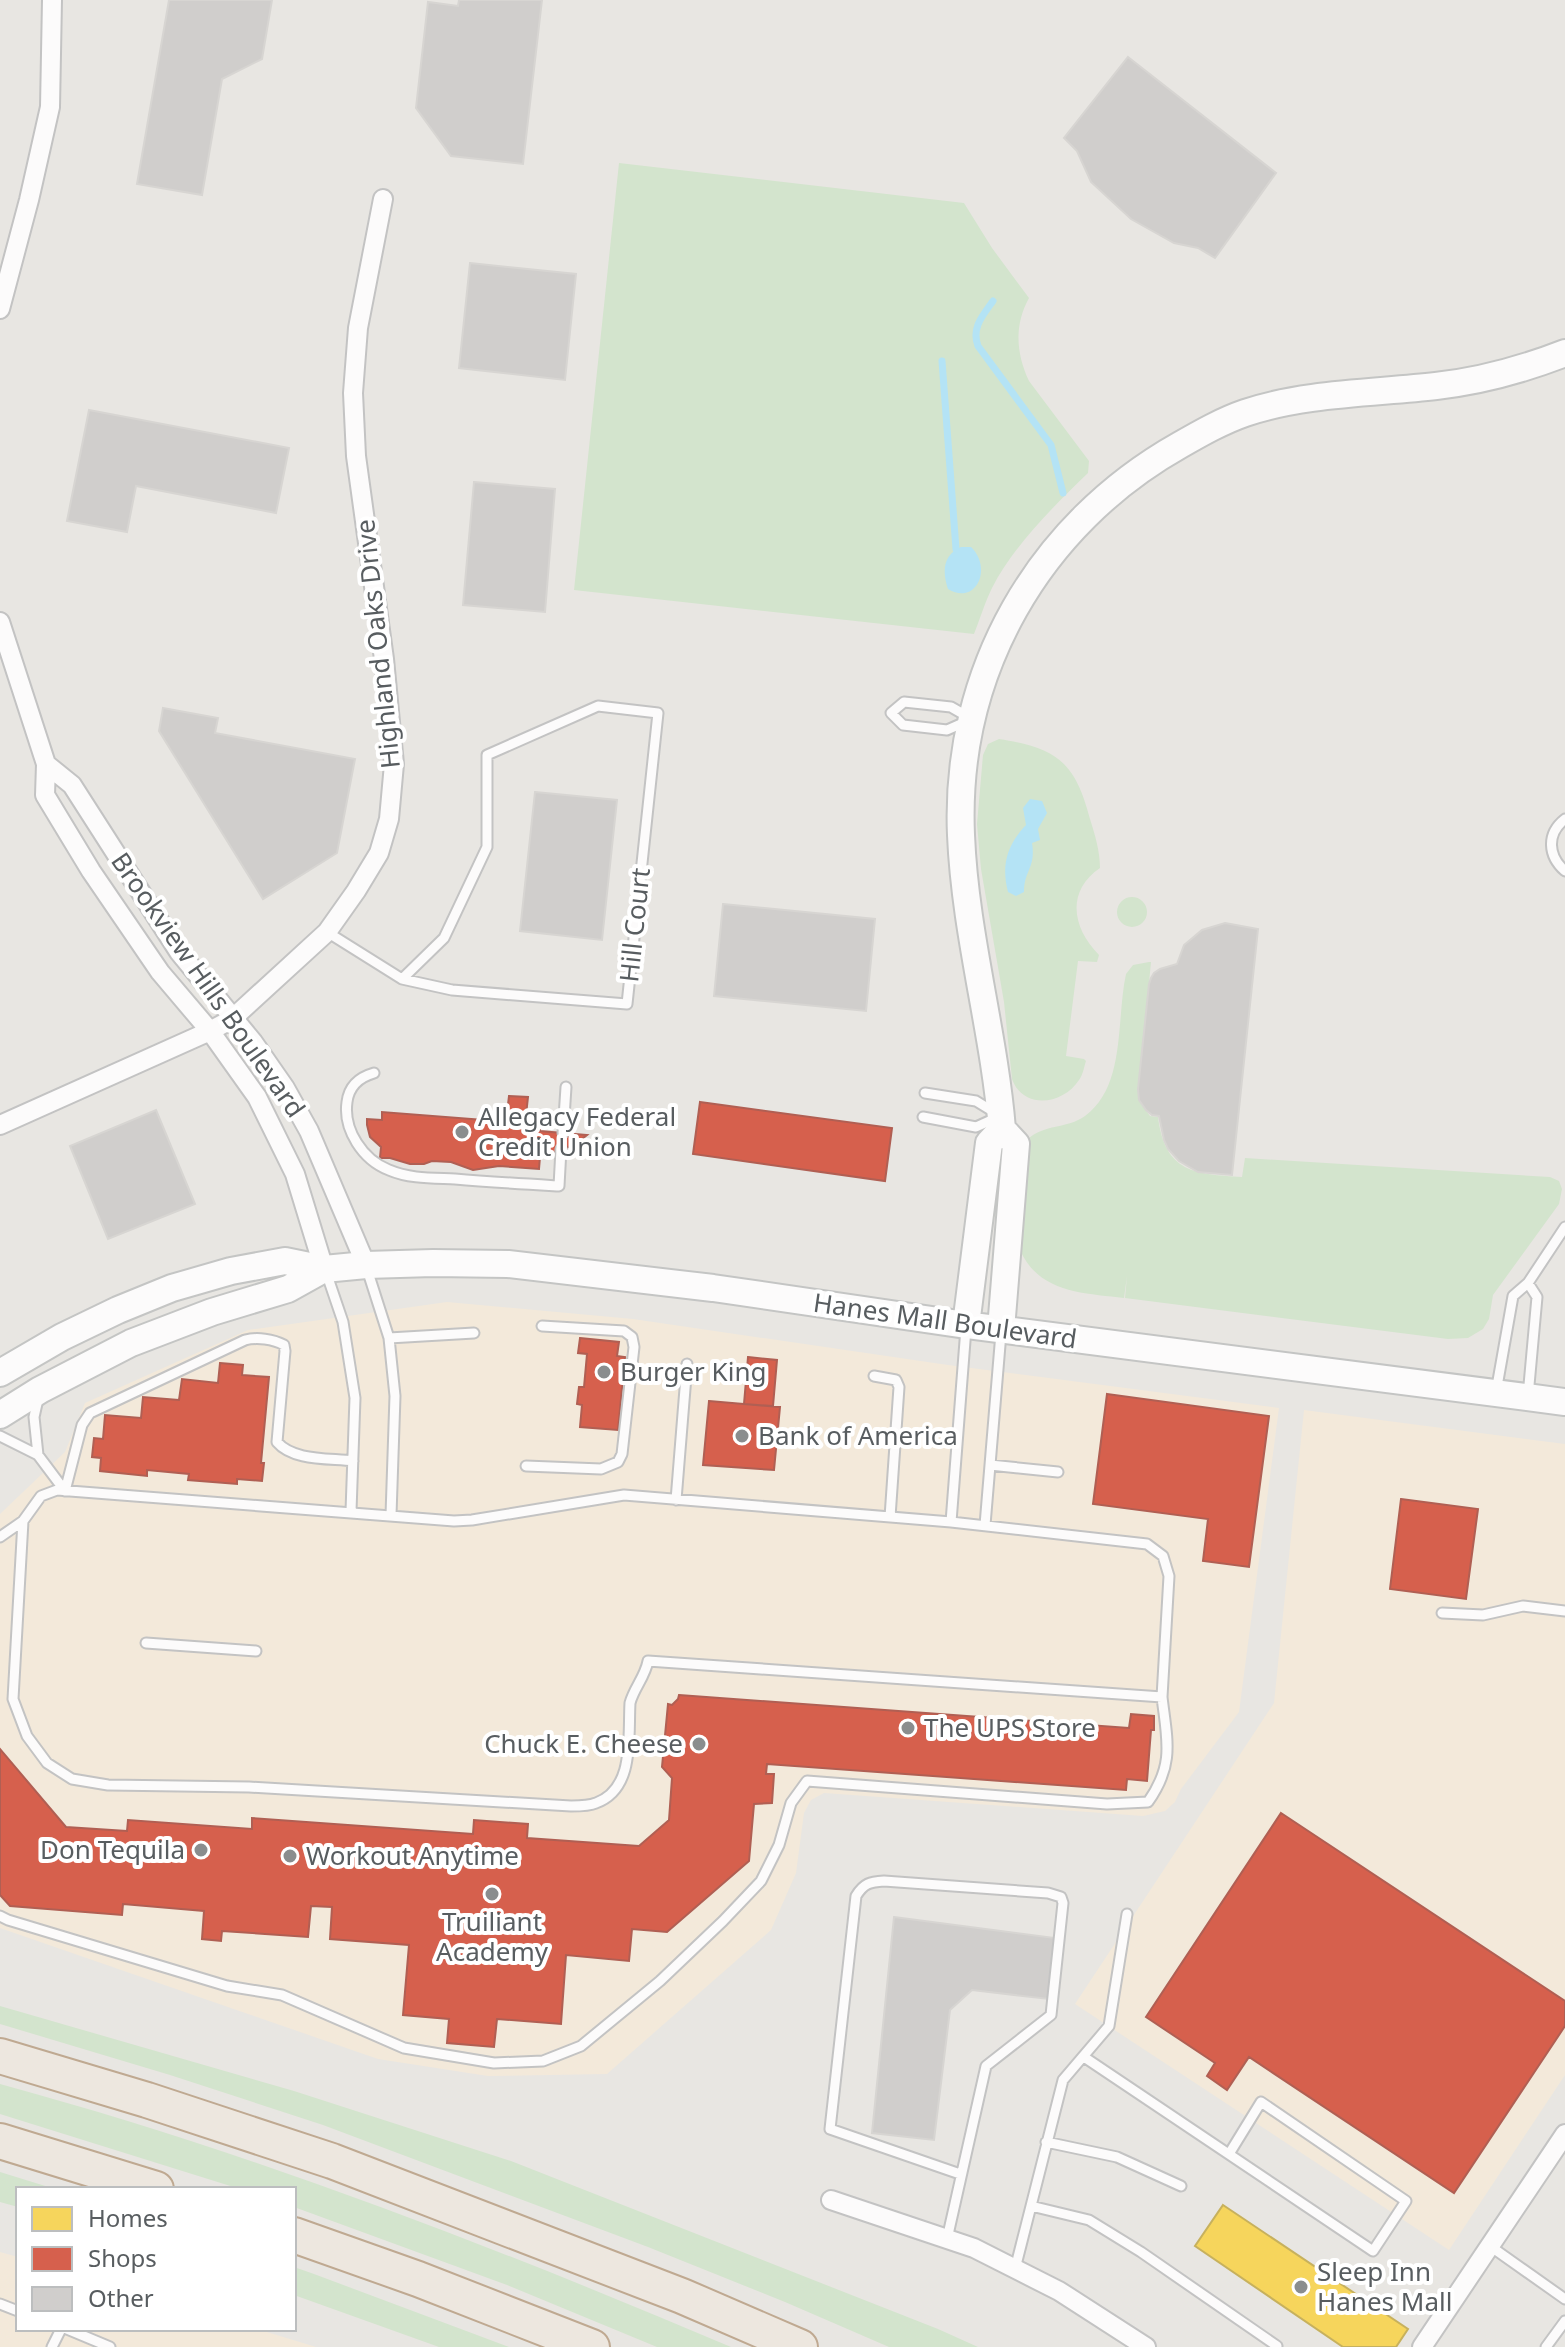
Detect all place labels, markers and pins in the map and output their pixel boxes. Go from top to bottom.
place label: Allegacy Federal Credit Union [478,1098,676,1164]
marker: Allegacy Federal Credit Union [453,1123,471,1141]
place label: Burger King [620,1353,766,1389]
marker: Burger King [595,1363,613,1381]
place label: Bank of America [758,1417,958,1453]
marker: Bank of America [733,1427,751,1445]
place label: The UPS Store [924,1709,1096,1745]
marker: The UPS Store [899,1719,917,1737]
place label: Chuck E. Cheese [484,1725,683,1761]
marker: Chuck E. Cheese [690,1735,708,1753]
place label: Don Tequila [40,1831,185,1867]
place label: Workout Anytime [306,1837,519,1873]
marker: Don Tequila [192,1841,210,1859]
marker: Workout Anytime [281,1847,299,1865]
marker: Truiliant Academy [483,1885,501,1903]
place label: Truiliant Academy [436,1903,549,1969]
place label: Sleep Inn Hanes Mall [1317,2253,1452,2319]
marker: Sleep Inn Hanes Mall [1292,2278,1310,2296]

